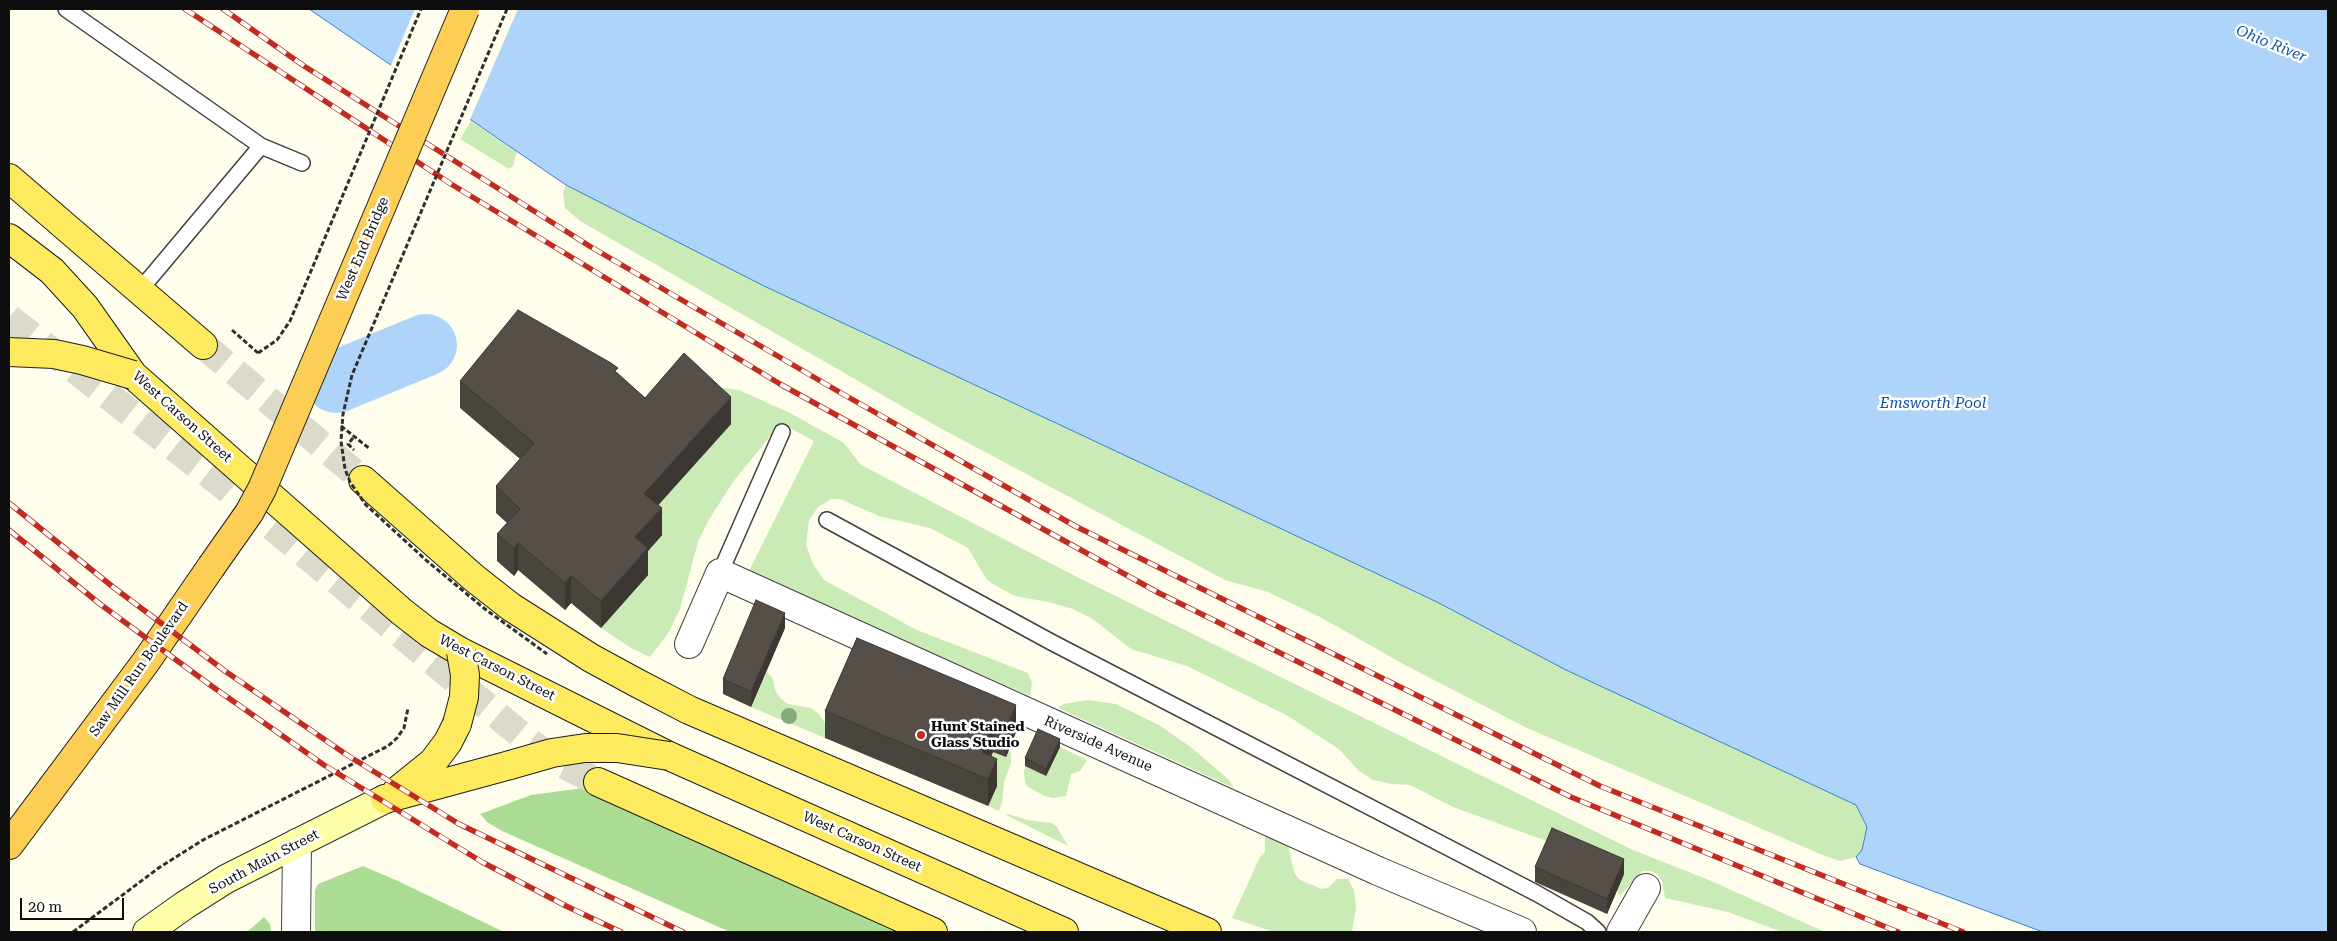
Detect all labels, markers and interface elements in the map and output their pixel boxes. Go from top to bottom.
water label: Ohio River [2233,22,2309,66]
street label: West End Bridge [334,195,392,303]
street label: West Carson Street [129,368,235,466]
water label: Emsworth Pool [1880,395,1986,413]
street label: Saw Mill Run Boulevard [86,598,192,740]
street label: West Carson Street [436,631,558,705]
street label: Riverside Avenue [1041,713,1155,775]
place label: Hunt Stained Glass Studio [931,719,1025,752]
marker: Hunt Stained Glass Studio [915,729,927,741]
street label: West Carson Street [800,808,924,876]
street label: South Main Street [206,826,322,898]
scale bar [22,888,126,920]
text: 20 m [28,898,62,916]

